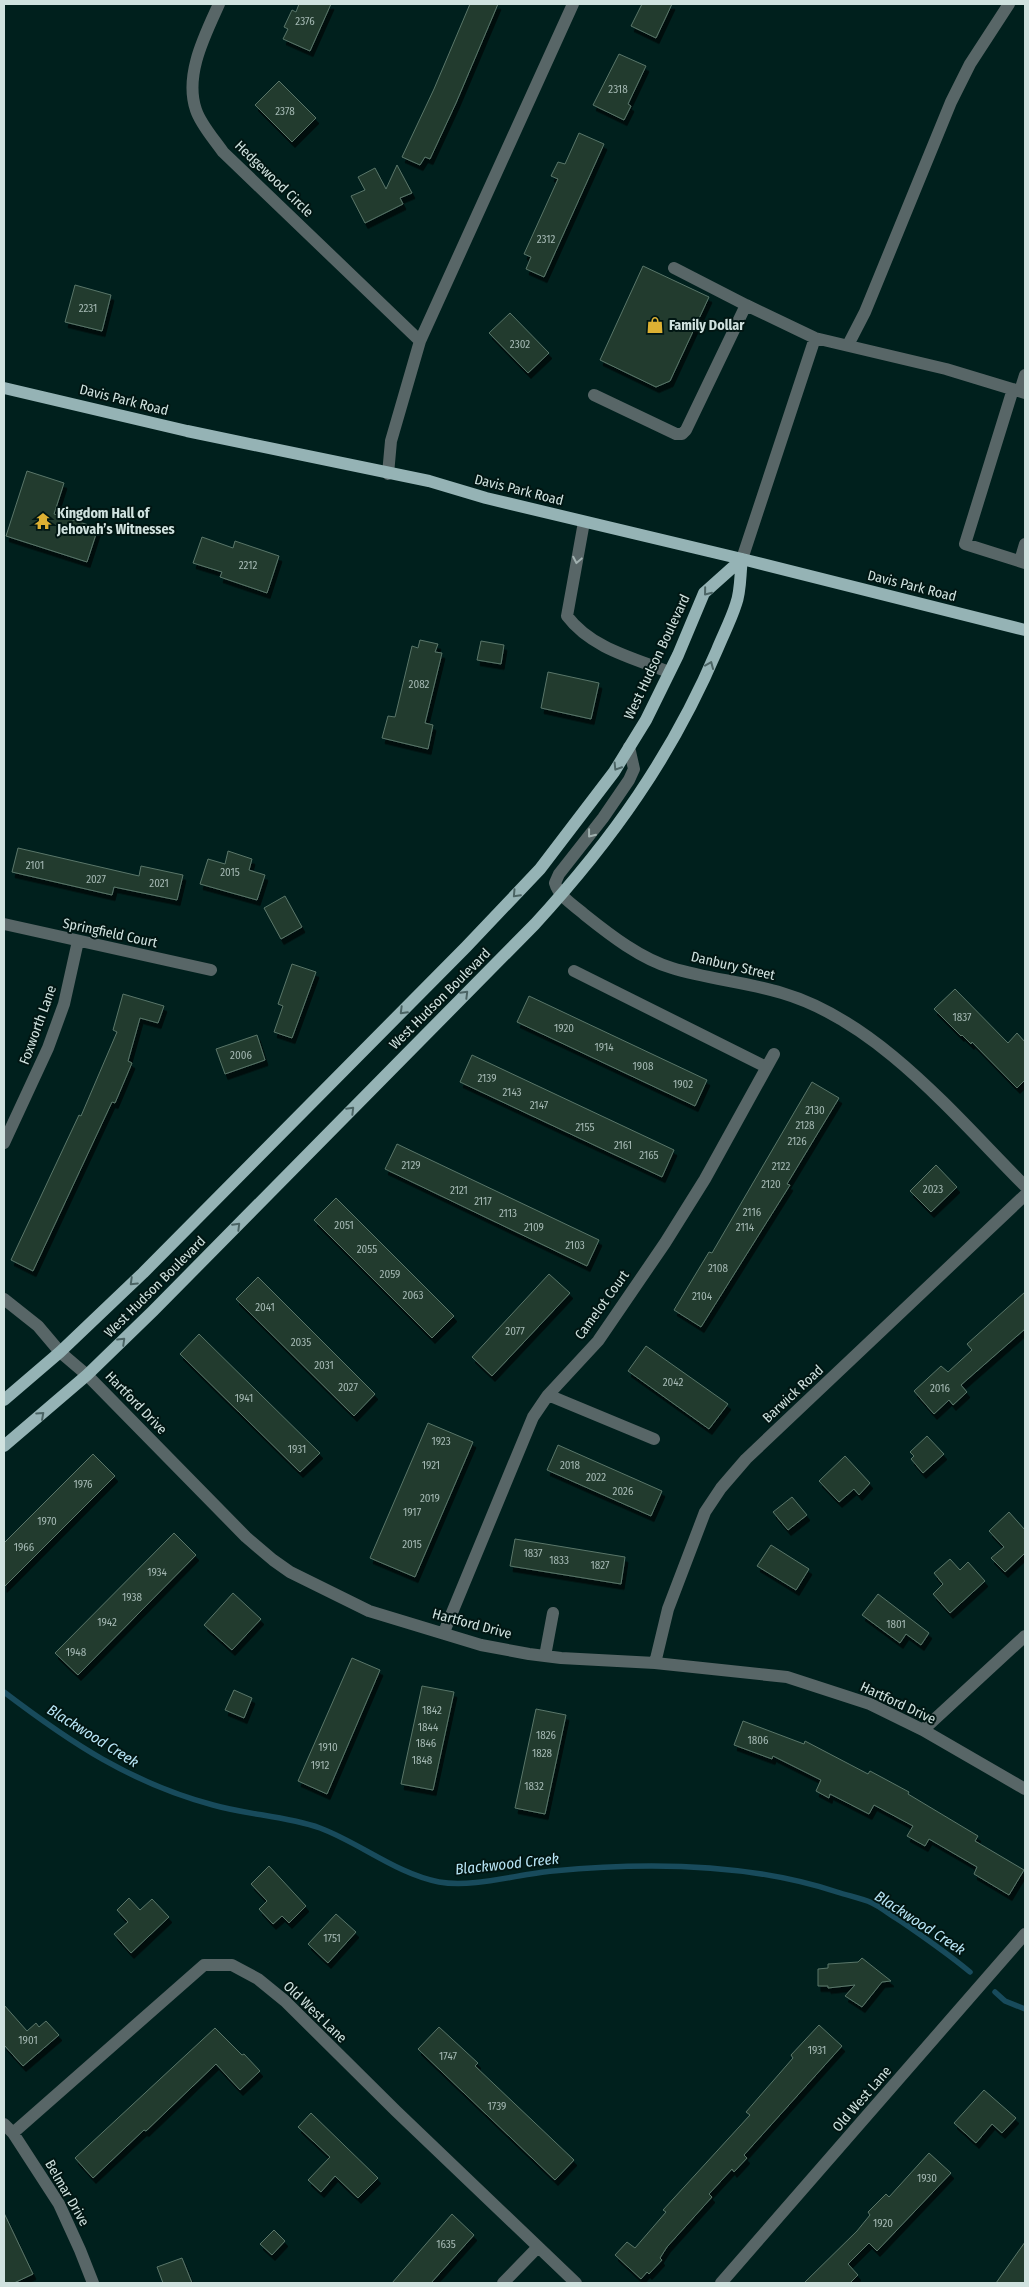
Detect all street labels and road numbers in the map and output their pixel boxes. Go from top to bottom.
street label: Hedgewood Circle [231,137,317,221]
street label: Davis Park Road [78,381,170,419]
street label: Davis Park Road [473,471,565,509]
street label: Davis Park Road [866,567,958,605]
street label: West Hudson Boulevard [621,592,693,722]
street label: Springfield Court [61,915,159,951]
street label: West Hudson Boulevard [386,945,494,1053]
street label: Danbury Street [689,948,777,984]
street label: Foxworth Lane [16,983,60,1067]
street label: West Hudson Boulevard [101,1233,209,1341]
street label: Camelot Court [571,1267,633,1343]
street label: Barwick Road [759,1362,827,1426]
street label: Hartford Drive [102,1368,170,1438]
street label: Hartford Drive [431,1605,514,1643]
street label: Hartford Drive [858,1678,938,1728]
street label: Old West Lane [280,1978,350,2047]
street label: Old West Lane [829,2063,895,2135]
street label: Belmar Drive [41,2157,93,2229]

